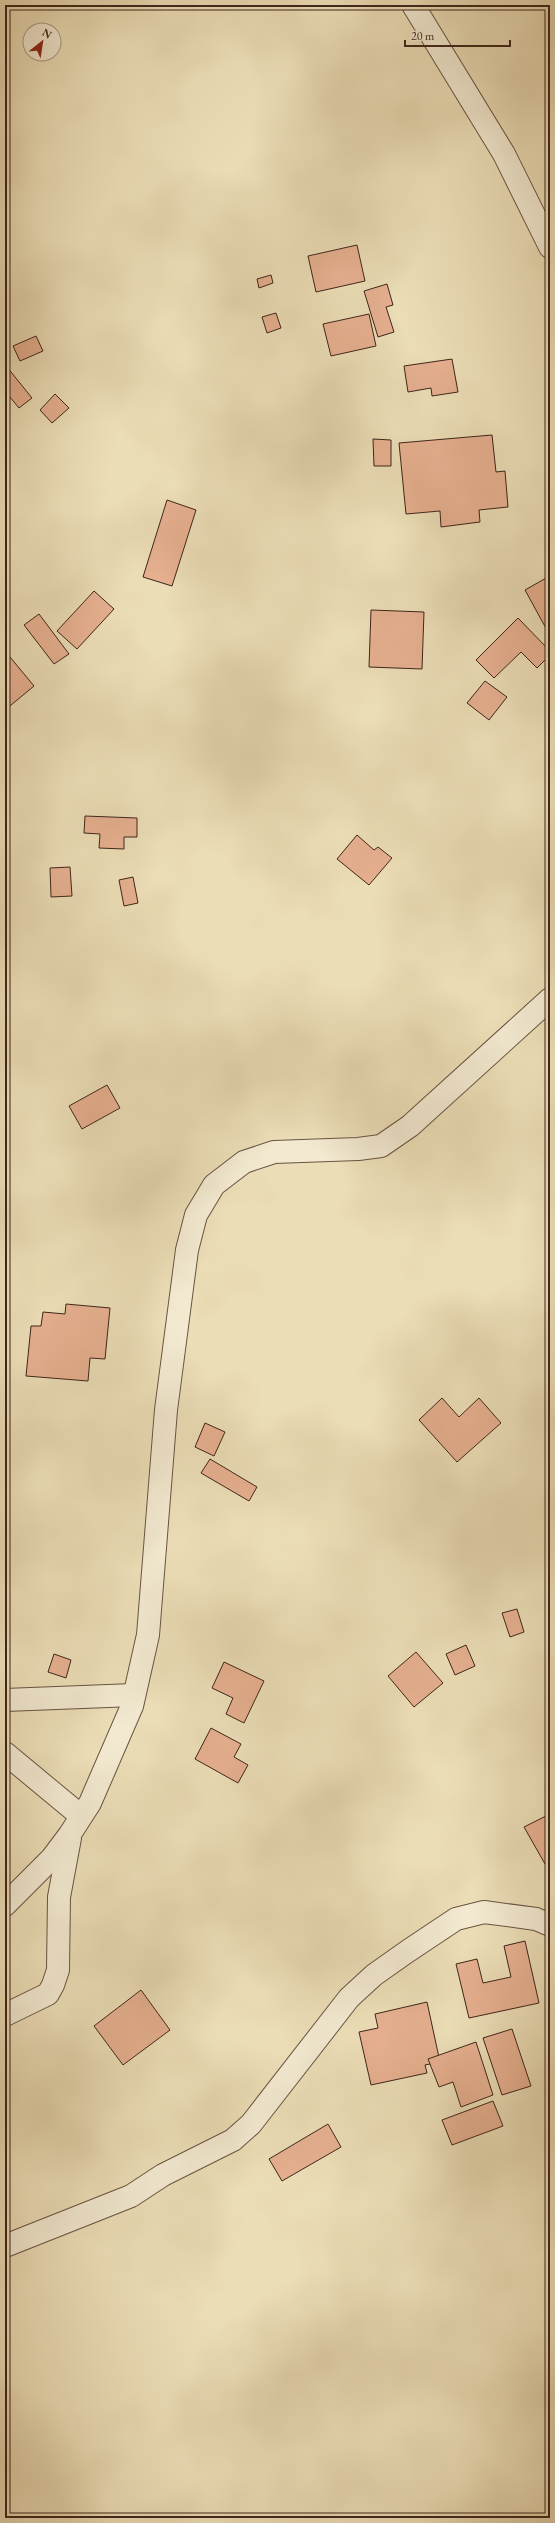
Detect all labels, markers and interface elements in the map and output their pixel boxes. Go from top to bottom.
north arrow [22,22,62,62]
scale bar [405,22,510,48]
text: N [40,25,54,42]
text: 20 m [411,28,435,44]

